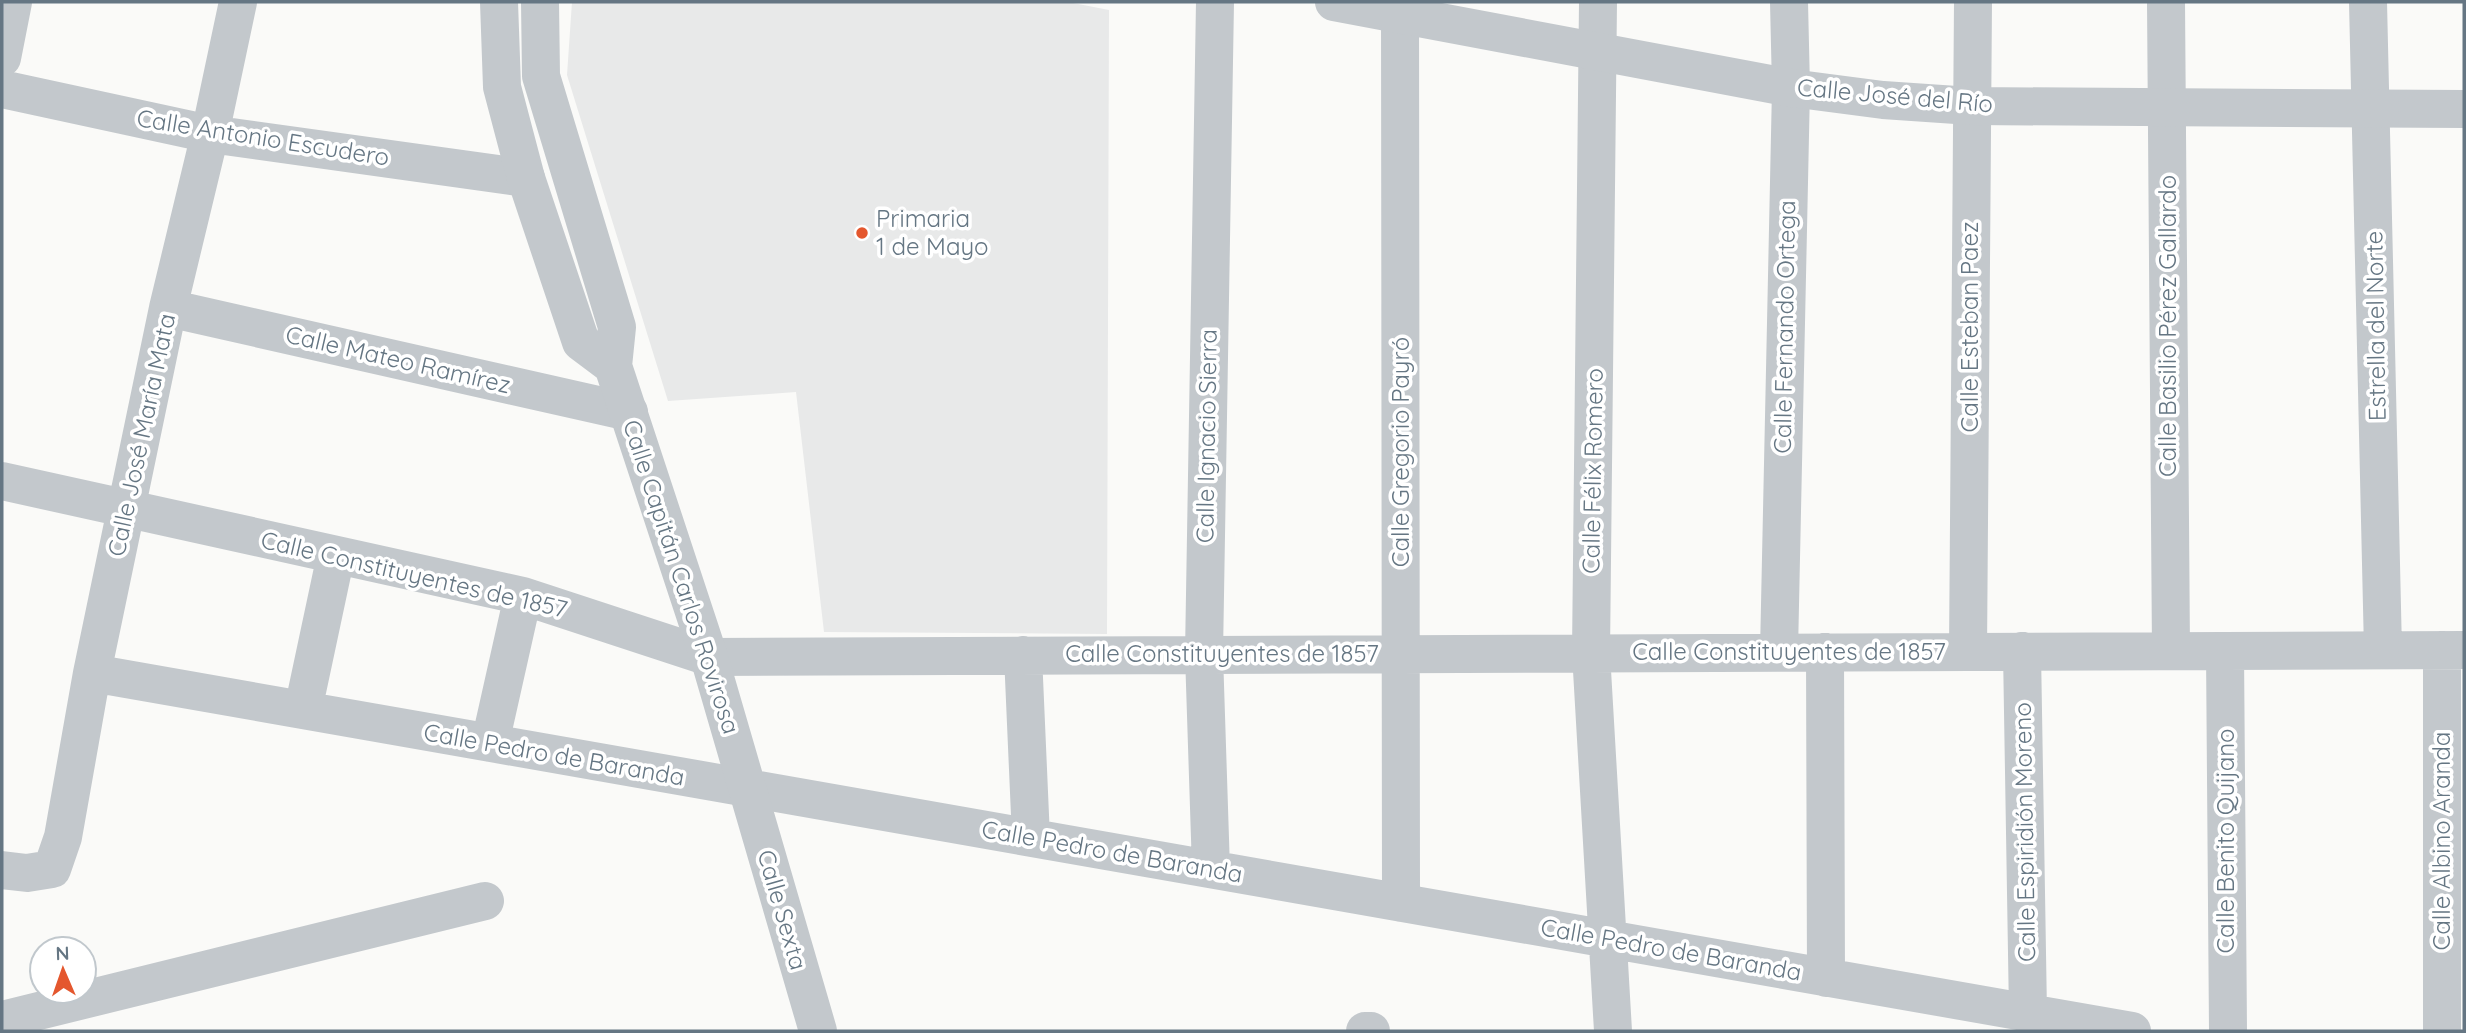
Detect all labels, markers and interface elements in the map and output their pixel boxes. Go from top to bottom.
street label: Calle José del Río [1796,71,1994,119]
street label: Calle Antonio Escudero [135,102,392,172]
street label: Calle Basilio Pérez Gallardo [2152,175,2182,477]
street label: Calle Fernando Ortega [1767,200,1801,454]
place label: Primaria 1 de Mayo [876,203,989,261]
street label: Calle Esteban Paez [1954,222,1984,432]
marker: Primaria 1 de Mayo [854,225,870,241]
street label: Estrella del Norte [2358,231,2392,421]
street label: Calle José María Mata [101,311,181,559]
street label: Calle Mateo Ramírez [283,319,513,399]
street label: Calle Ignacio Sierra [1189,329,1223,543]
street label: Calle Gregorio Payró [1385,337,1415,567]
street label: Calle Félix Romero [1575,368,1609,574]
street label: Calle Capitán Carlos Rovirosa [617,416,747,738]
street label: Calle Constituyentes de 1857 [258,524,570,624]
street label: Calle Constituyentes de 1857 [1632,636,1946,666]
street label: Calle Constituyentes de 1857 [1065,638,1379,668]
street label: Calle Espiridión Moreno [2007,702,2041,962]
street label: Calle Pedro de Baranda [421,716,687,792]
street label: Calle Benito Quijano [2210,728,2240,954]
street label: Calle Albino Aranda [2426,732,2456,950]
street label: Calle Pedro de Baranda [979,813,1245,889]
street label: Calle Sexta [752,846,814,973]
street label: Calle Pedro de Baranda [1538,911,1804,987]
north arrow [28,935,98,1005]
text: N [55,941,70,965]

